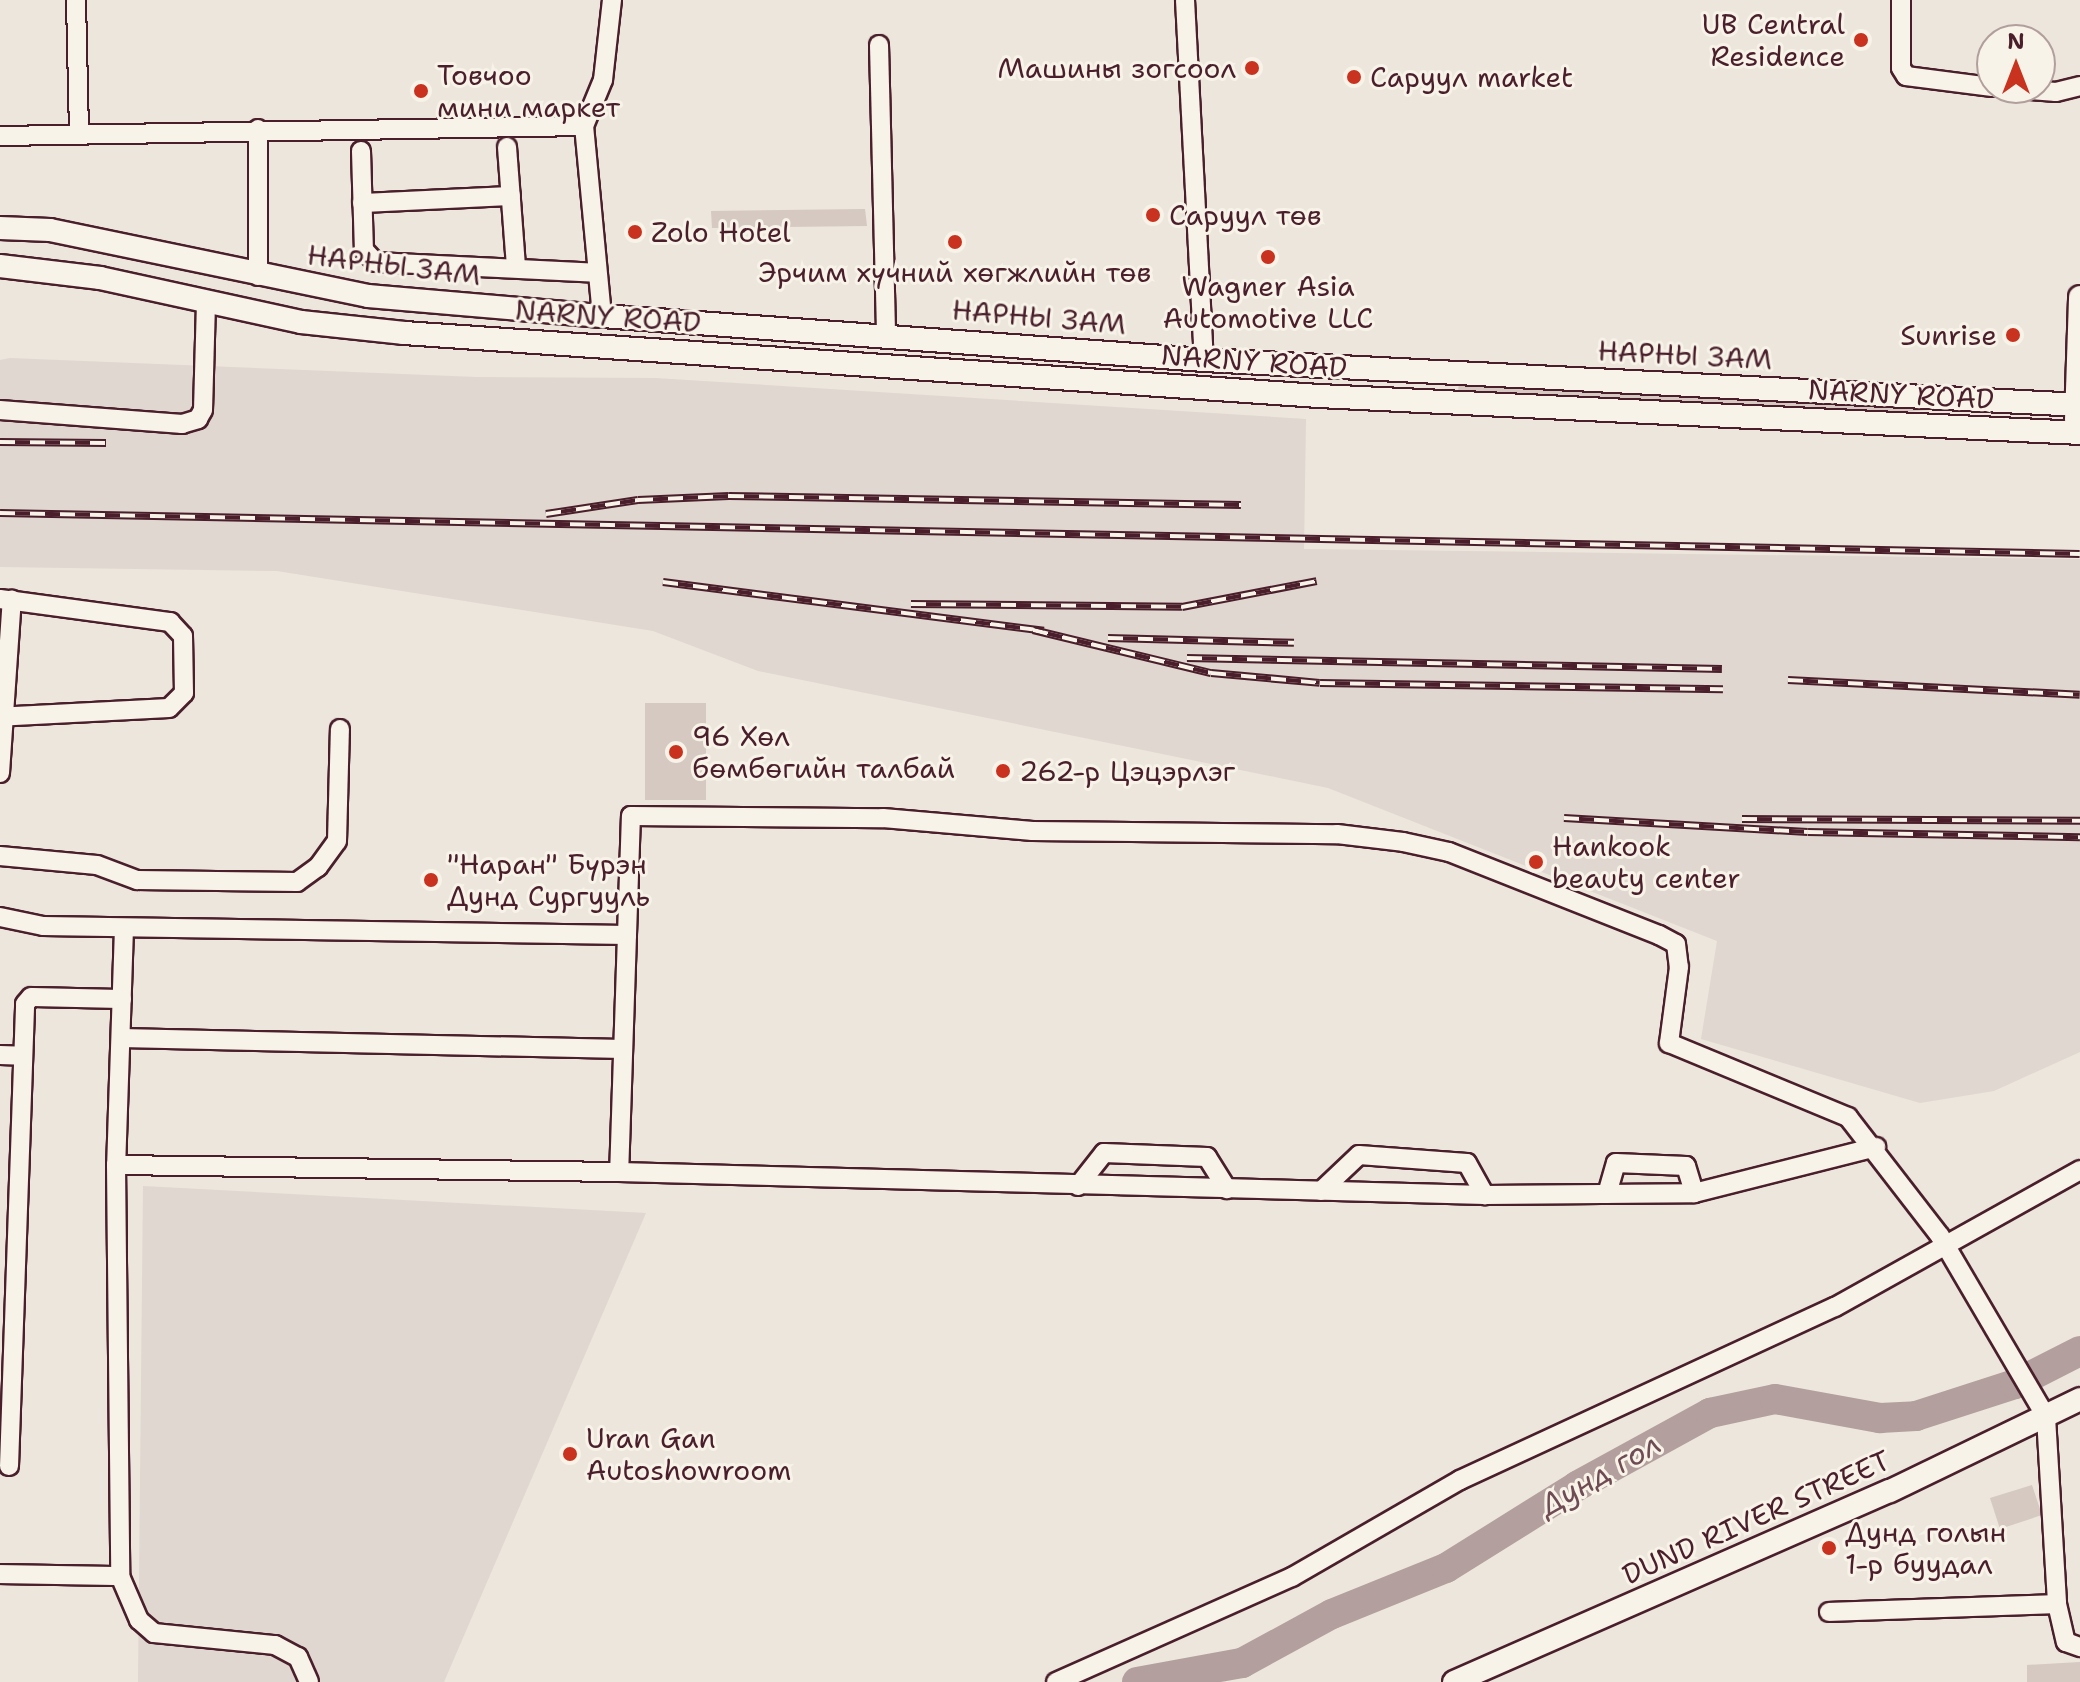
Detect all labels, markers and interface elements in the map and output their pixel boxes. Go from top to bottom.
place label: UB Central Residence [1702,7,1845,73]
north arrow [1976,24,2056,104]
text: N [2007,27,2025,56]
marker: UB Central Residence [1852,31,1870,49]
place label: Машины зогсоол [997,51,1236,85]
place label: Товчоо мини маркет [437,58,620,124]
marker: Машины зогсоол [1243,59,1261,77]
place label: Саруул market [1370,60,1573,94]
marker: Саруул market [1345,68,1363,86]
marker: Товчоо мини маркет [412,82,430,100]
place label: Саруул төв [1169,198,1322,232]
marker: Саруул төв [1144,206,1162,224]
place label: Zolo Hotel [651,215,791,249]
marker: Zolo Hotel [626,223,644,241]
marker: Эрчим хүчний хөгжлийн төв [946,233,964,251]
street label: НАРНЫ ЗАМ [305,238,483,292]
marker: Wagner Asia Automotive LLC [1259,248,1277,266]
place label: Эрчим хүчний хөгжлийн төв [759,255,1151,289]
place label: Wagner Asia Automotive LLC [1163,269,1373,335]
street label: NARNY ROAD [514,293,702,339]
street label: НАРНЫ ЗАМ [950,293,1128,341]
place label: Sunrise [1900,318,1997,352]
marker: Sunrise [2004,326,2022,344]
street label: НАРНЫ ЗАМ [1597,334,1773,376]
street label: NARNY ROAD [1160,338,1348,384]
street label: NARNY ROAD [1807,372,1995,416]
place label: 96 Хөл бөмбөгийн талбай [692,719,955,785]
marker: 96 Хөл бөмбөгийн талбай [667,743,685,761]
place label: 262-р Цэцэрлэг [1019,754,1235,788]
marker: 262-р Цэцэрлэг [994,762,1012,780]
place label: Hankook beauty center [1552,829,1740,895]
place label: "Наран" Бүрэн Дунд Сургууль [447,847,650,913]
marker: Hankook beauty center [1527,853,1545,871]
marker: "Наран" Бүрэн Дунд Сургууль [422,871,440,889]
place label: Uran Gan Autoshowroom [586,1421,791,1487]
water label: Дунд гол [1533,1426,1667,1524]
street label: DUND RIVER STREET [1617,1443,1895,1591]
marker: Uran Gan Autoshowroom [561,1445,579,1463]
place label: Дунд голын 1-р буудал [1845,1515,2006,1581]
marker: Дунд голын 1-р буудал [1820,1539,1838,1557]

